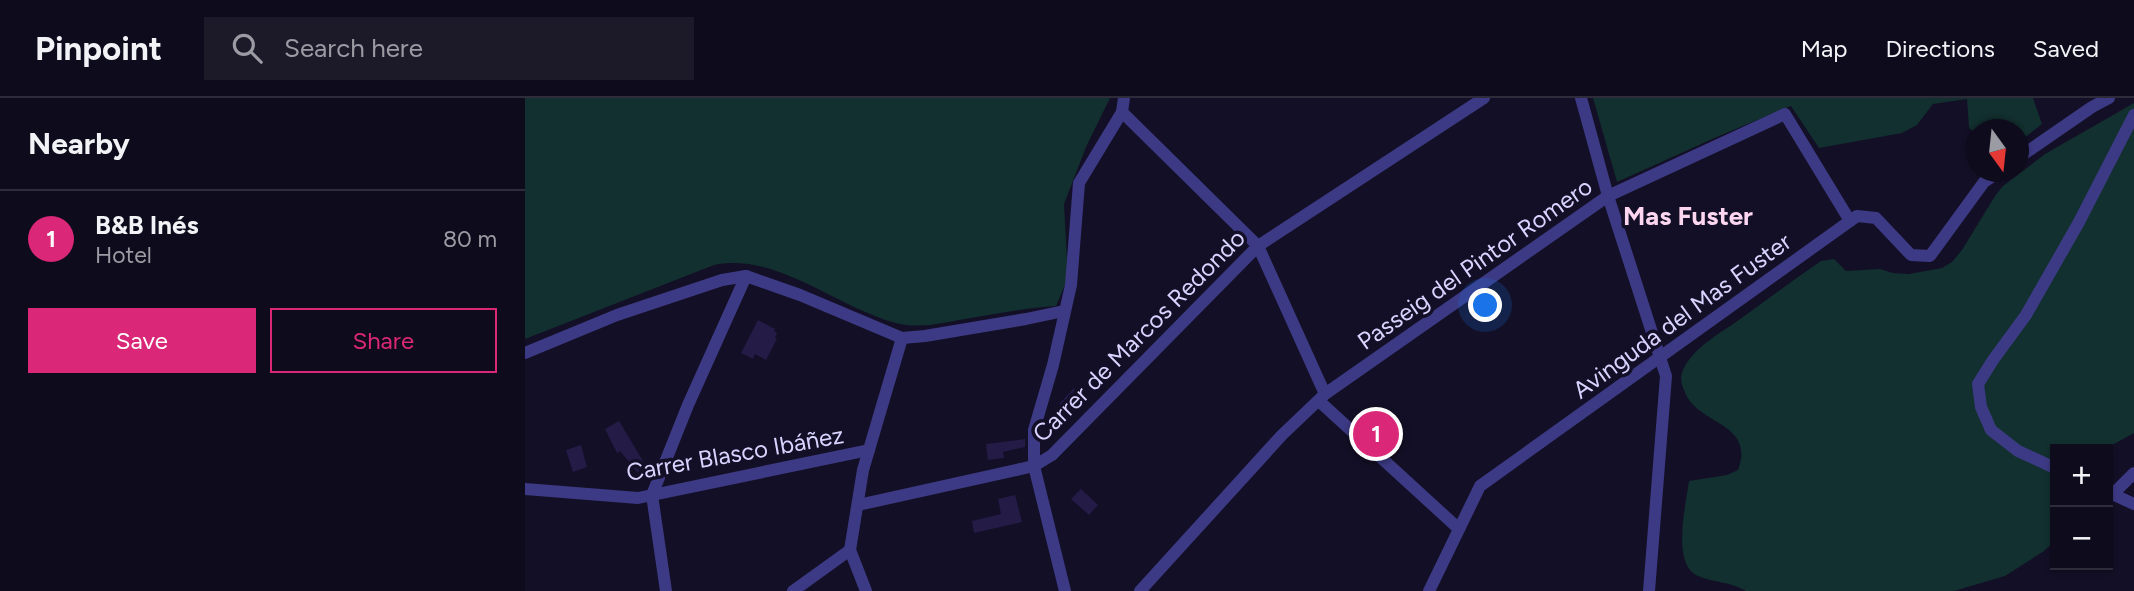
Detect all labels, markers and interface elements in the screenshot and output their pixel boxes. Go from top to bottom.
search box [204,17,694,80]
text: Pinpoint [35,29,162,68]
icon: search [228,29,266,67]
text: Search here [284,32,423,64]
text: Map [1801,34,1847,63]
text: Directions [1885,34,1995,63]
text: Saved [2033,34,2099,63]
north arrow [1966,119,2029,182]
text: Nearby [28,125,130,162]
street label: Passeig del Pintor Romero [1352,172,1598,356]
district label: Mas Fuster [1623,200,1753,232]
text: B&B Inés [95,209,199,241]
street label: Carrer de Marcos Redondo [1027,224,1251,448]
text: 1 [46,225,56,253]
text: 80 m [443,225,497,253]
street label: Avinguda del Mas Fuster [1567,227,1797,405]
text: Hotel [95,241,152,269]
your location [1468,288,1502,322]
button: Save [28,308,256,373]
button: Share [270,308,497,373]
pin: 1 [1353,408,1399,460]
street label: Carrer Blasco Ibáñez [624,420,846,487]
map controls [2050,444,2113,570]
button: + [2050,444,2113,507]
button: − [2050,507,2113,570]

